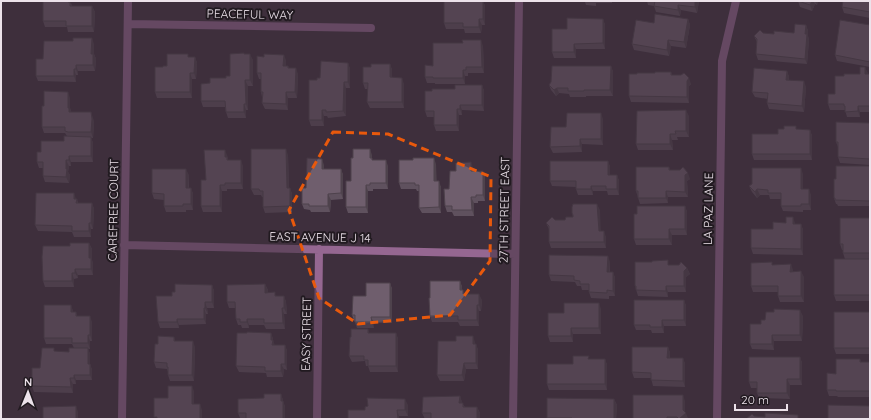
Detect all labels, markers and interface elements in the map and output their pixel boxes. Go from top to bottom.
street label: PEACEFUL WAY [207,6,294,22]
street label: 27TH STREET EAST [496,157,512,263]
street label: CAREFREE COURT [105,158,121,262]
street label: LA PAZ LANE [700,172,716,245]
street label: EAST AVENUE J 14 [269,229,371,245]
street label: EASY STREET [298,297,314,371]
north arrow [8,372,48,412]
text: N [24,375,32,389]
scale bar [735,386,787,412]
text: 20 m [741,392,769,407]

